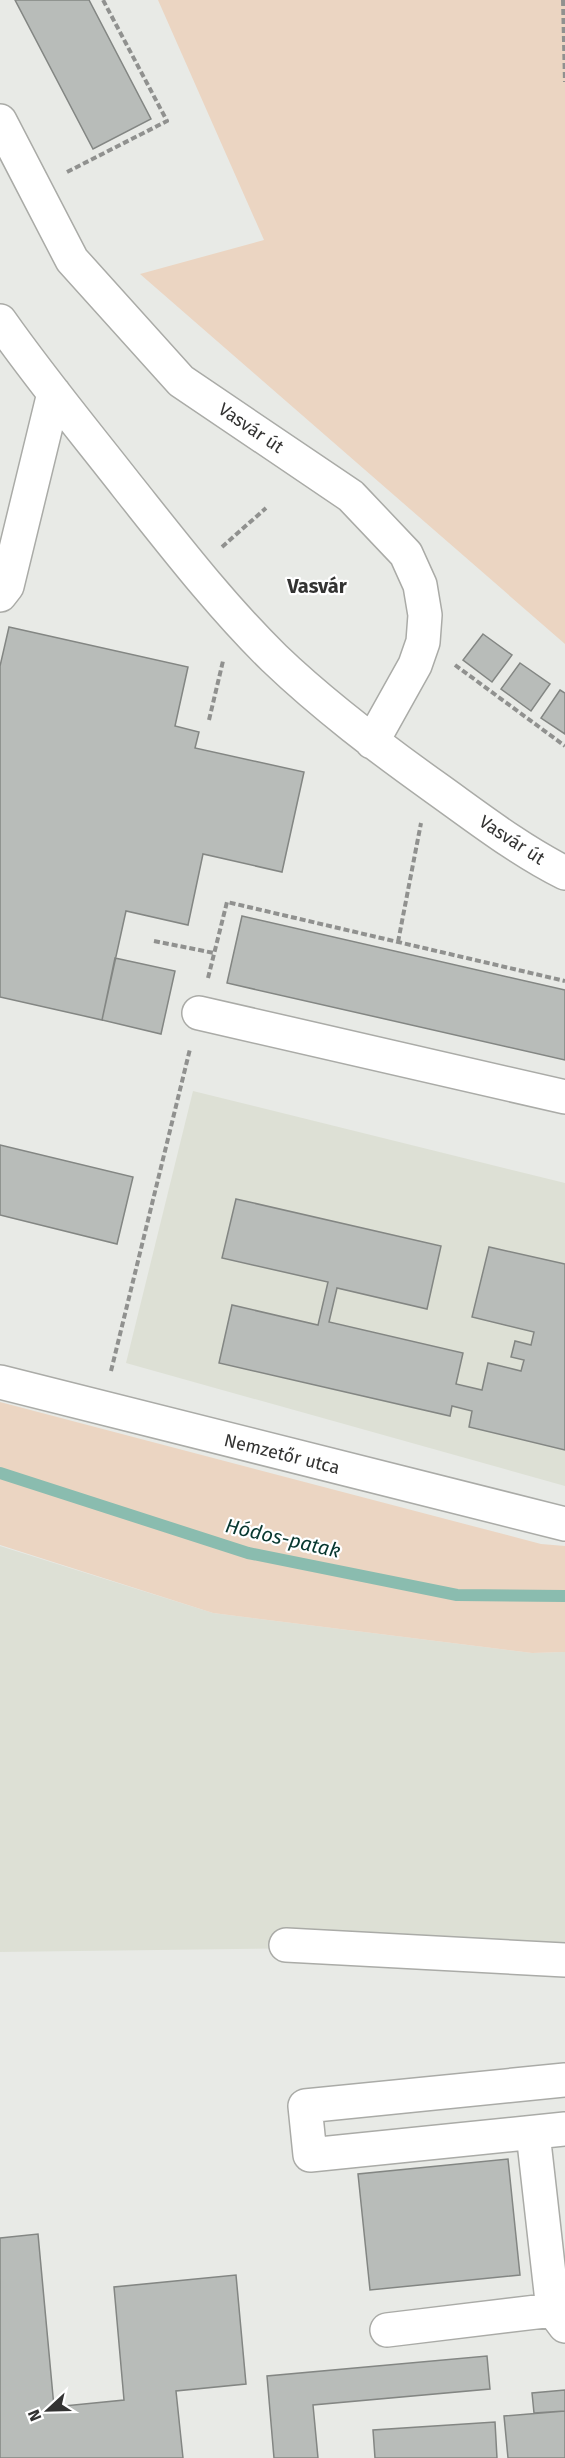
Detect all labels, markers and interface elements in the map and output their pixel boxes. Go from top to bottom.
street label: Vasvár út [214,398,288,458]
district label: Vasvár [286,574,348,598]
street label: Vasvár út [475,811,549,870]
street label: Nemzetőr utca [222,1429,342,1479]
water label: Hódos-patak [223,1513,343,1563]
north arrow [18,2380,78,2440]
text: N [24,2407,45,2424]

